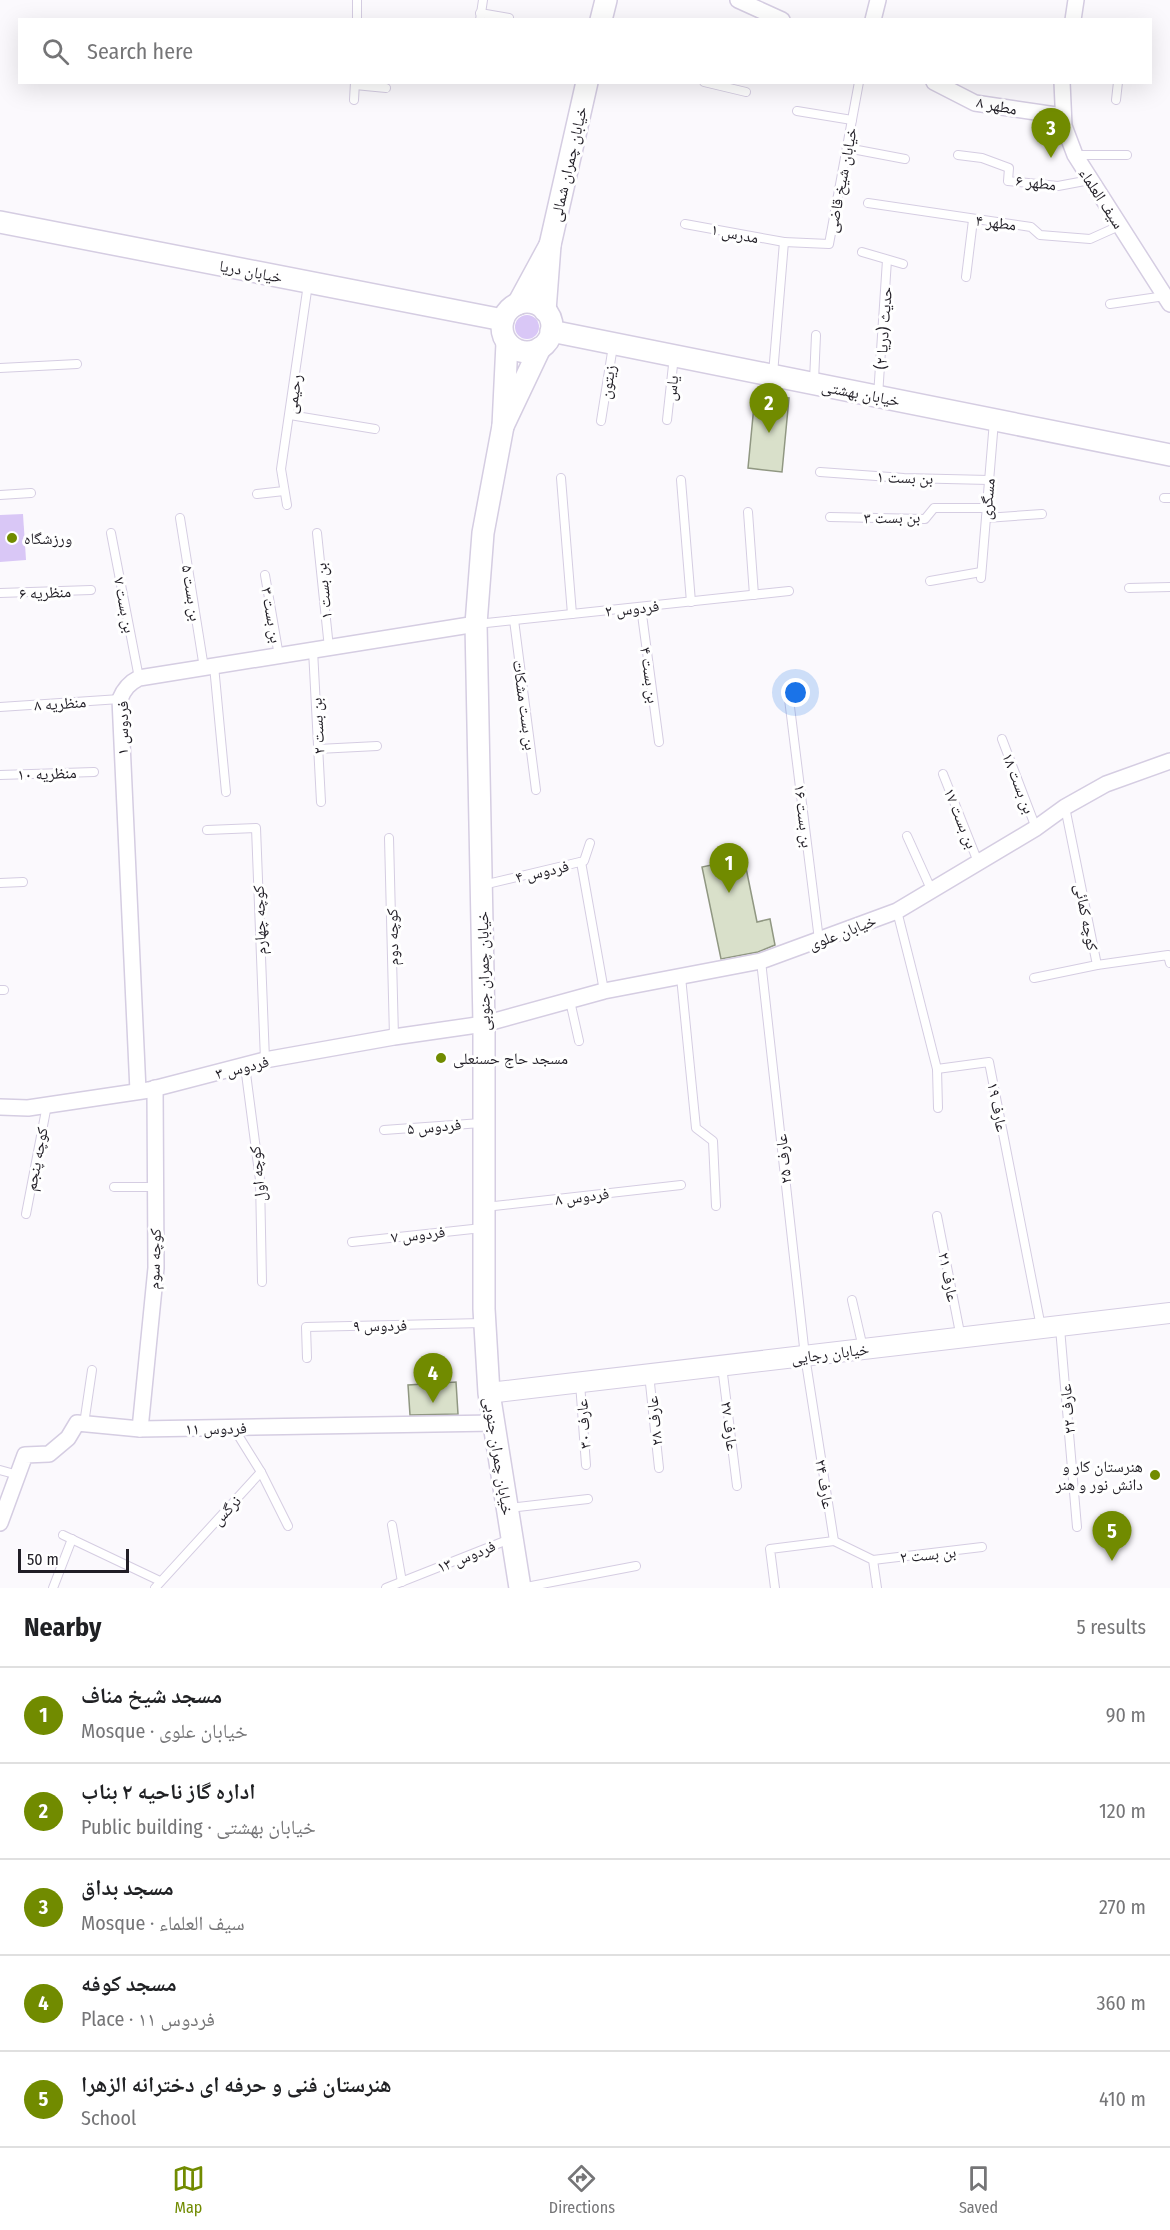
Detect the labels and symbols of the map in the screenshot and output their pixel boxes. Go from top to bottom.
street label: مطهر ۸ [975,92,1019,119]
street label: خیابان چمران شمالی [546,105,592,224]
pin: 3 [1032,108,1070,158]
street label: خیابان شیخ قاضی [822,126,862,234]
street label: سیف العلماء [1075,164,1128,232]
street label: مطهر ۶ [1014,171,1057,194]
street label: مطهر ۴ [974,211,1017,234]
street label: مدرس ۱ [709,220,760,248]
street label: خیابان دریا [218,256,284,288]
street label: حدیث (دریا ۲) [871,286,896,370]
street label: زیتون [595,364,621,401]
street label: رحیمی [281,373,307,415]
street label: یاس [660,374,683,402]
street label: خیابان بهشتی [820,377,902,411]
pin: 2 [750,384,788,433]
street label: بن بست ۱ [876,467,934,489]
street label: مسگری [976,477,1000,521]
street label: بن بست ۳ [864,508,920,528]
place label: ورزشگاه [24,529,72,548]
marker: ورزشگاه [5,531,19,545]
street label: بن بست ۱ [311,562,337,620]
street label: بن بست ۵ [177,564,205,623]
street label: بن بست ۷ [109,576,139,635]
street label: منظریه ۶ [19,582,71,603]
street label: بن بست ۳ [256,586,286,645]
street label: فردوس ۲ [604,596,660,622]
street label: بن بست ۴ [635,646,663,705]
street label: بن بست مشکات [508,659,540,752]
your location [781,678,810,707]
street label: منظریه ۸ [33,692,87,715]
street label: بن بست ۲ [307,697,329,755]
street label: فردوس ۱ [113,701,133,755]
street label: بن بست ۱۸ [997,750,1039,817]
street label: منظریه ۱۰ [17,763,77,784]
street label: بن بست ۱۶ [789,783,817,849]
street label: بن بست ۱۷ [939,785,981,852]
pin: 1 [710,844,748,893]
street label: فردوس ۴ [513,856,571,888]
street label: کوچه کمائی [1070,882,1102,953]
street label: کوچه چهارم [249,884,271,955]
street label: کوچه دوم [382,908,403,966]
street label: خیابان چمران جنوبی [473,911,495,1031]
street label: خیابان علوی [806,911,879,955]
place label: مسجد حاج حسنعلی [453,1049,568,1069]
marker: مسجد حاج حسنعلی [434,1051,448,1065]
street label: فردوس ۳ [213,1052,271,1084]
street label: عارف ۱۹ [983,1081,1012,1133]
street label: فردوس ۵ [406,1115,462,1139]
street label: کوچه پنجم [21,1125,53,1193]
street label: عارف ۲۵ [771,1133,796,1185]
street label: کوچه اول [245,1145,271,1203]
street label: فردوس ۸ [554,1184,610,1210]
street label: فردوس ۷ [390,1222,446,1248]
street label: کوچه سوم [144,1228,166,1290]
street label: عارف ۲۱ [934,1251,963,1303]
street label: فردوس ۹ [353,1316,407,1336]
street label: خیابان رجایی [790,1339,870,1369]
pin: 4 [414,1354,452,1403]
street label: عارف ۲۲ [1056,1383,1079,1435]
street label: عارف ۲۸ [642,1395,667,1447]
street label: خیابان چمران جنوبی [479,1396,517,1517]
street label: عارف ۳۰ [572,1398,595,1450]
street label: عارف ۲۷ [717,1400,742,1452]
street label: فردوس ۱۱ [185,1418,247,1440]
place label: هنرستان کار و دانش نور و هنر [1055,1457,1143,1495]
street label: عارف ۲۴ [811,1458,838,1510]
marker: هنرستان کار و دانش نور و هنر [1148,1468,1162,1482]
street label: نرگس [208,1492,246,1530]
pin: 5 [1092,1512,1132,1561]
street label: فردوس ۱۳ [434,1536,499,1578]
street label: بن بست ۲ [899,1542,957,1568]
scale bar [18,1546,129,1574]

